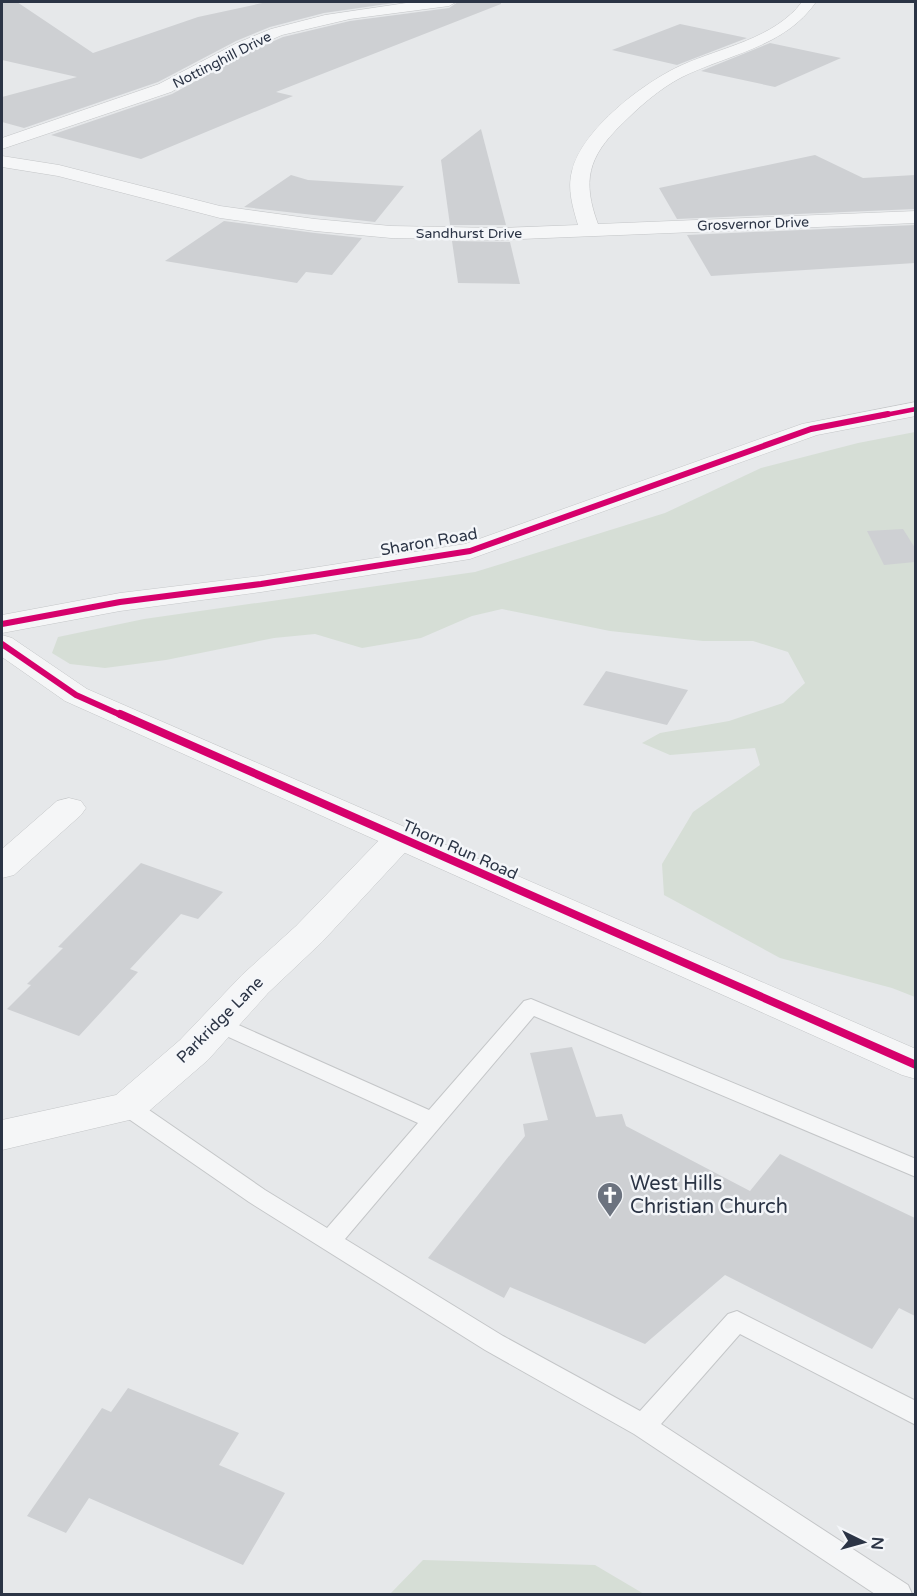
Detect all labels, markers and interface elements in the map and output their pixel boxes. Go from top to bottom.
street label: Nottinghill Drive [170,28,274,92]
street label: Grosvernor Drive [697,214,809,234]
street label: Sandhurst Drive [416,225,522,242]
street label: Sharon Road [379,524,479,560]
street label: Thorn Run Road [399,816,521,884]
street label: Parkridge Lane [172,972,268,1068]
place label: West Hills Christian Church [630,1172,788,1219]
church icon: West Hills Christian Church [595,1180,625,1218]
north arrow [833,1512,893,1572]
text: N [866,1536,887,1550]

